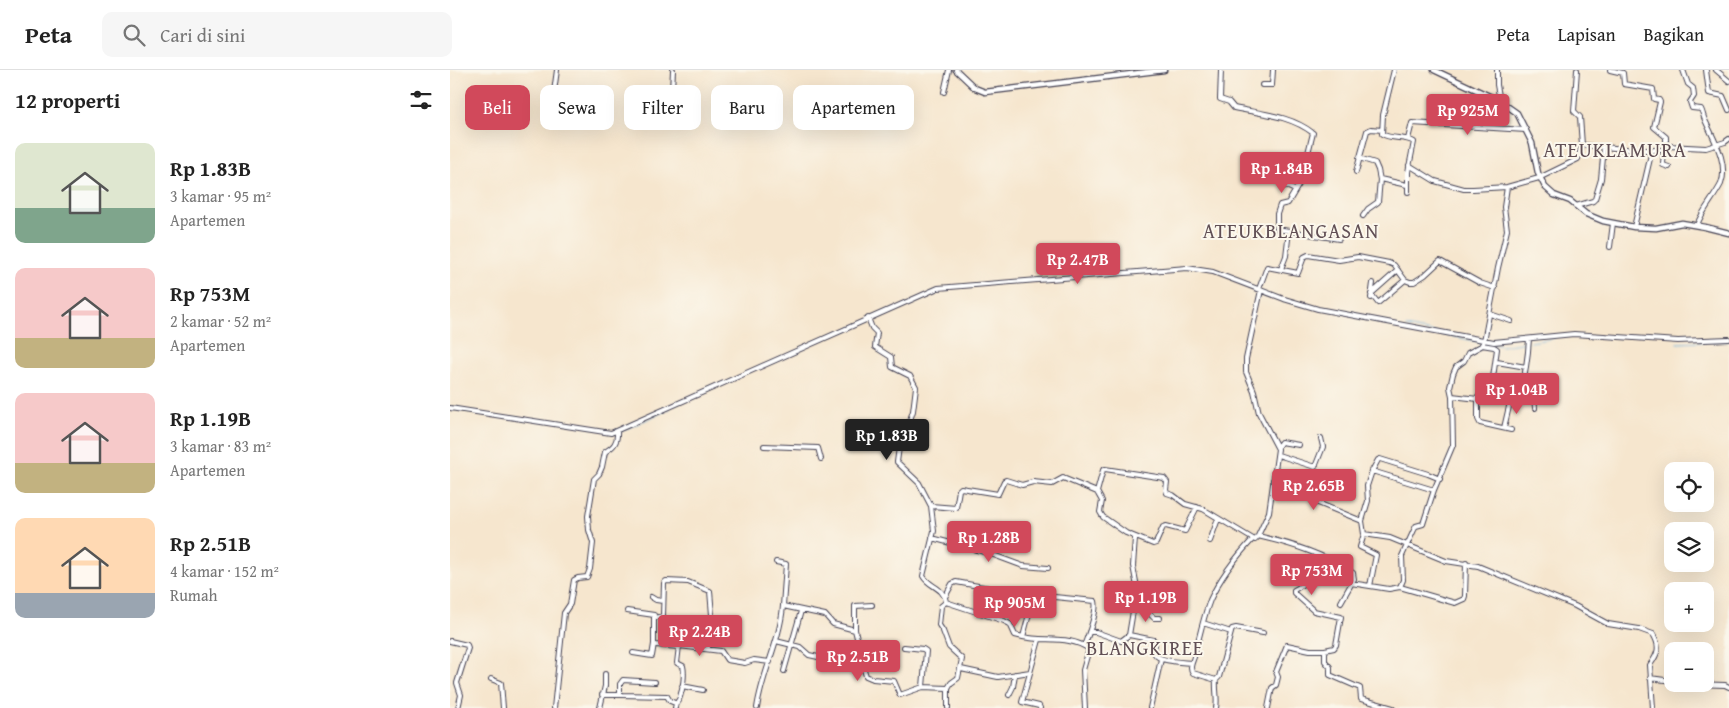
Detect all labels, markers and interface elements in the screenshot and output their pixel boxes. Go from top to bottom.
search box [102,12,452,57]
text: Peta [25,17,72,52]
icon: search [120,21,148,49]
text: Cari di sini [160,21,245,49]
text: Peta [1497,21,1530,48]
text: Lapisan [1558,21,1616,48]
text: Bagikan [1644,21,1704,48]
text: 12 properti [15,85,120,116]
chip: Beli [465,85,530,130]
chip: Sewa [540,85,614,130]
chip: Filter [624,85,701,130]
chip: Baru [711,85,783,130]
chip: Apartemen [793,85,914,130]
icon: filters [407,86,435,114]
pin: Rp 925M [1422,93,1514,136]
text: Rp 925M [1437,98,1499,122]
district label: ATEUKLAMURA [1543,135,1687,164]
pin: Rp 1.84B [1230,152,1334,194]
text: Rp 1.83B [170,153,251,184]
text: Rp 1.84B [1251,156,1313,180]
icon: home [55,163,115,223]
text: 3 kamar · 95 m² [170,184,271,208]
text: Apartemen [170,208,245,232]
district label: ATEUKBLANGASAN [1203,216,1379,245]
pin: Rp 2.47B [1026,242,1130,285]
text: Rp 2.47B [1047,247,1109,271]
text: Rp 753M [170,278,250,309]
icon: home [55,288,115,348]
text: 2 kamar · 52 m² [170,309,271,333]
text: Apartemen [170,333,245,357]
pin: Rp 1.04B [1465,372,1569,415]
text: Rp 1.04B [1486,377,1548,401]
text: Rp 1.19B [170,403,251,434]
icon: home [55,413,115,473]
pin: Rp 1.83B [835,418,939,461]
text: Rp 1.83B [856,423,918,447]
text: 3 kamar · 83 m² [170,434,271,458]
text: Apartemen [170,458,245,482]
map controls [1664,462,1714,692]
button: locate [1664,462,1714,512]
pin: Rp 2.65B [1262,468,1366,511]
text: Rp 2.65B [1283,473,1345,497]
pin: Rp 1.28B [937,520,1041,563]
button: layers [1664,522,1714,572]
text: Rp 1.28B [958,525,1020,549]
text: Rp 2.51B [170,528,251,559]
icon: home [55,538,115,598]
pin: Rp 753M [1266,554,1358,596]
text: Rp 753M [1281,558,1343,582]
text: 4 kamar · 152 m² [170,559,279,583]
pin: Rp 1.19B [1094,580,1198,623]
button: + [1664,582,1714,632]
text: Rumah [170,583,217,607]
text: Rp 1.19B [1115,585,1177,609]
pin: Rp 905M [969,586,1061,628]
text: Rp 905M [984,590,1046,614]
pin: Rp 2.24B [648,614,752,657]
text: Rp 2.24B [669,619,731,643]
district label: BLANGKIREE [1086,633,1204,662]
pin: Rp 2.51B [806,640,910,682]
button: − [1664,642,1714,692]
text: Rp 2.51B [827,644,889,668]

